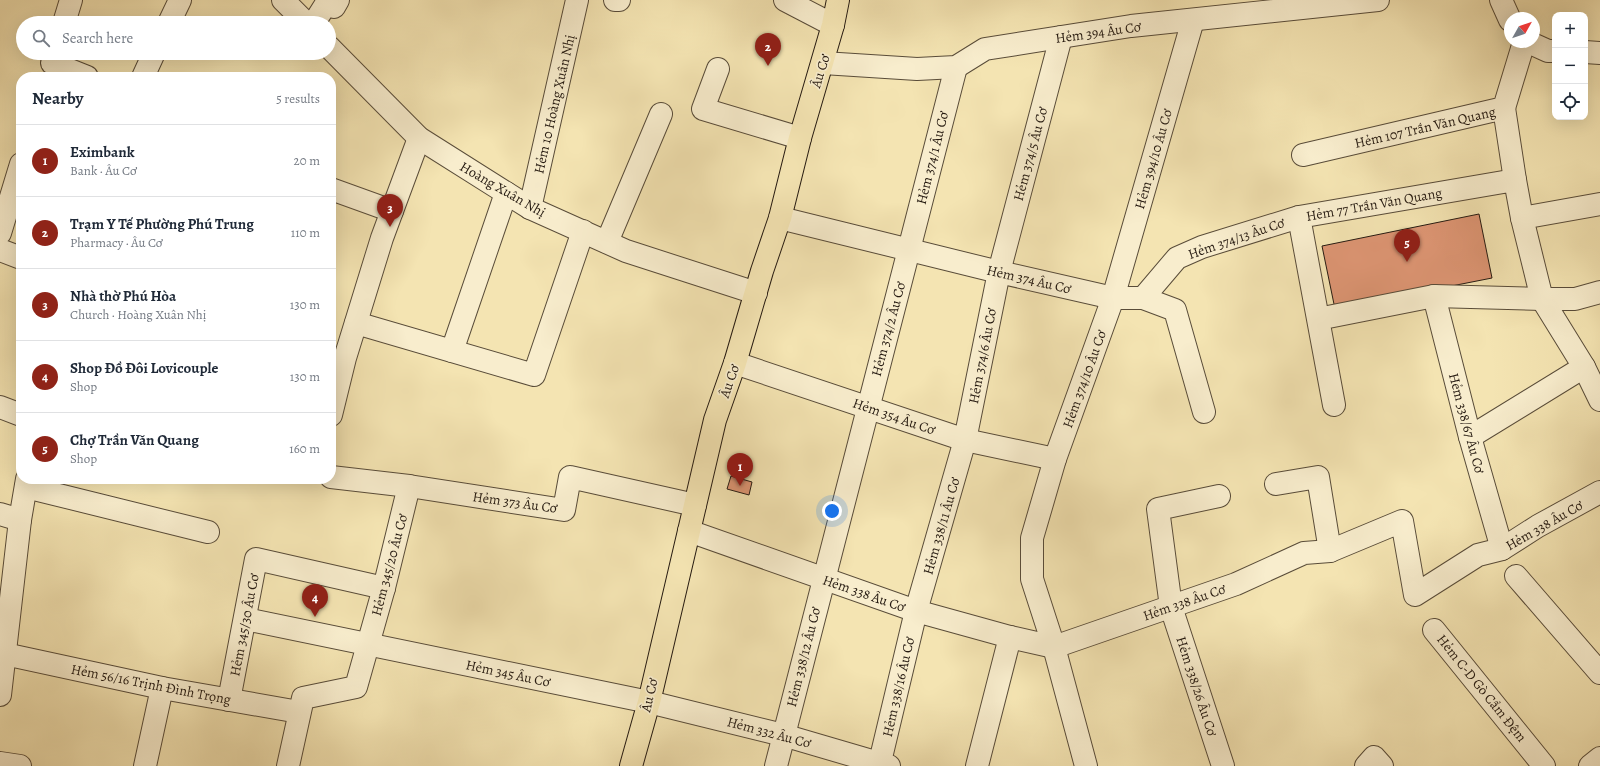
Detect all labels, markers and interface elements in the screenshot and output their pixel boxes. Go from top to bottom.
north arrow [1504,12,1540,48]
map controls [1552,12,1588,120]
button: + [1552,12,1588,48]
search box [16,16,336,60]
street label: Hẻm 394 Âu Cơ [1054,17,1143,48]
icon: search [30,27,52,49]
text: Search here [62,28,133,48]
street label: Hẻm 10 Hoàng Xuân Nhị [529,33,580,176]
pin: 2 [755,33,781,66]
button: − [1552,48,1588,84]
street label: Âu Cơ [806,51,835,91]
button: locate [1552,84,1588,120]
text: Nearby [32,87,83,110]
text: 5 results [276,90,320,107]
street label: Hẻm 107 Trần Văn Quang [1353,102,1498,153]
street label: Hẻm 374/5 Âu Cơ [1009,104,1052,203]
street label: Hẻm 394/10 Âu Cơ [1130,106,1177,211]
street label: Hẻm 374/1 Âu Cơ [912,109,953,207]
text: Eximbank [70,142,134,162]
text: 1 [43,152,47,169]
text: 20 m [294,152,320,169]
street label: Hoàng Xuân Nhị [456,157,549,222]
text: Bank · Âu Cơ [70,162,137,179]
street label: Hẻm 77 Trần Văn Quang [1305,183,1444,226]
pin: 3 [377,194,403,227]
street label: Hẻm 374/13 Âu Cơ [1185,213,1288,264]
text: Trạm Y Tế Phường Phú Trung [70,214,254,234]
text: 2 [42,224,48,241]
text: 110 m [291,224,320,241]
pin: 5 [1394,229,1420,262]
text: Pharmacy · Âu Cơ [70,234,163,251]
street label: Hẻm 374 Âu Cơ [985,261,1074,299]
street label: Hẻm 374/2 Âu Cơ [867,279,910,378]
text: Nhà thờ Phú Hòa [70,286,176,306]
text: 3 [42,296,48,313]
text: 130 m [290,296,320,313]
text: Church · Hoàng Xuân Nhị [70,306,206,323]
street label: Hẻm 374/6 Âu Cơ [964,306,1001,405]
street label: Hẻm 374/10 Âu Cơ [1058,327,1111,431]
text: Shop Đồ Đôi Lovicouple [70,358,218,378]
street label: Âu Cơ [715,361,744,401]
text: 4 [42,368,48,385]
text: 130 m [290,368,320,385]
street label: Hẻm 338/67 Âu Cơ [1444,371,1489,476]
text: Shop [70,378,97,395]
street label: Hẻm 354 Âu Cơ [850,394,938,440]
text: Chợ Trần Văn Quang [70,430,199,450]
text: 5 [42,440,48,457]
text: 160 m [289,440,320,457]
text: Shop [70,450,97,467]
pin: 1 [727,453,753,486]
street label: Hẻm 338/11 Âu Cơ [919,475,965,577]
street label: Hẻm 373 Âu Cơ [471,487,559,518]
street label: Hẻm 338 Âu Cơ [1502,495,1587,555]
your location [822,501,842,521]
street label: Hẻm 345/20 Âu Cơ [367,511,412,618]
street label: Hẻm 338 Âu Cơ [820,570,908,617]
street label: Hẻm 345/30 Âu Cơ [225,572,264,678]
street label: Hẻm 338 Âu Cơ [1140,579,1229,625]
pin: 4 [302,584,328,617]
street label: Hẻm 338/12 Âu Cơ [782,605,825,709]
street label: Hẻm C-D Gò Cẩm Đệm [1432,631,1531,746]
street label: Hẻm 338/26 Âu Cơ [1171,634,1222,739]
street label: Hẻm 338/16 Âu Cơ [878,635,919,739]
street label: Hẻm 345 Âu Cơ [464,655,553,692]
street label: Hẻm 56/16 Trịnh Đình Trọng [69,660,232,709]
street label: Âu Cơ [636,676,663,715]
street label: Hẻm 332 Âu Cơ [725,712,814,753]

